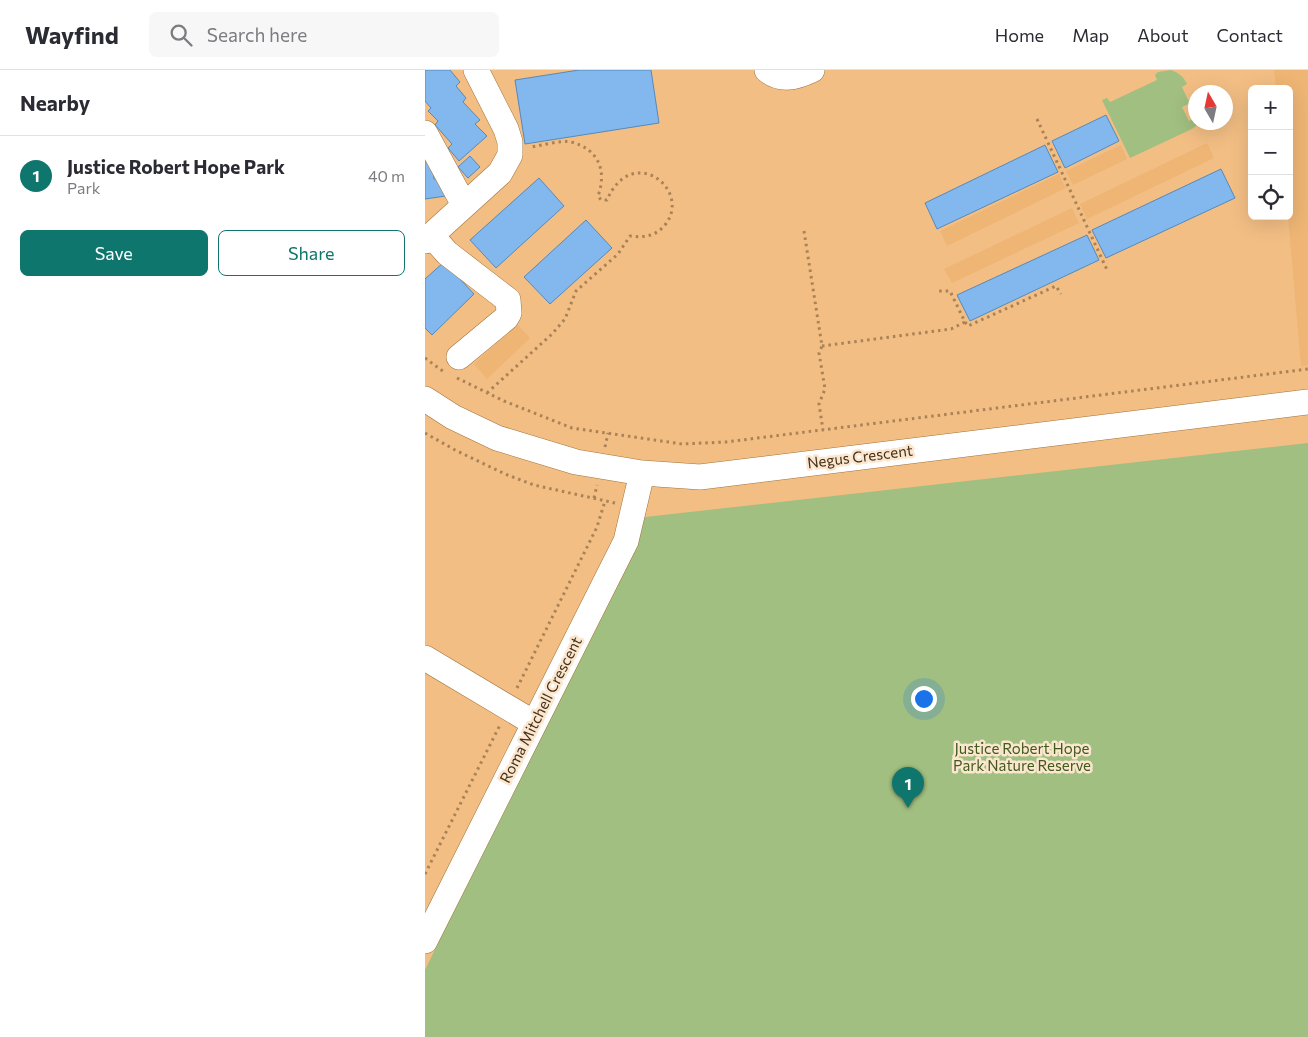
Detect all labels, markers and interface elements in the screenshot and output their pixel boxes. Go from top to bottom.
search box [149,12,499,57]
text: Wayfind [25,20,119,49]
icon: search [167,21,195,49]
text: Search here [207,23,307,46]
text: Home [995,24,1044,46]
text: Map [1072,24,1109,46]
text: About [1137,24,1189,46]
text: Contact [1217,24,1283,46]
north arrow [1188,85,1233,130]
map controls [1248,85,1293,220]
button: + [1248,85,1293,130]
text: Nearby [20,90,90,115]
button: − [1248,130,1293,175]
text: Justice Robert Hope Park [67,155,285,178]
text: 1 [32,166,40,185]
text: 40 m [368,166,405,185]
button: locate [1248,175,1293,220]
text: Park [67,178,100,197]
button: Save [20,230,208,276]
button: Share [218,230,405,276]
street label: Negus Crescent [806,441,914,471]
street label: Roma Mitchell Crescent [495,633,585,786]
your location [911,686,937,712]
park label: Justice Robert Hope Park Nature Reserve [953,739,1091,774]
pin: 1 [892,767,924,808]

